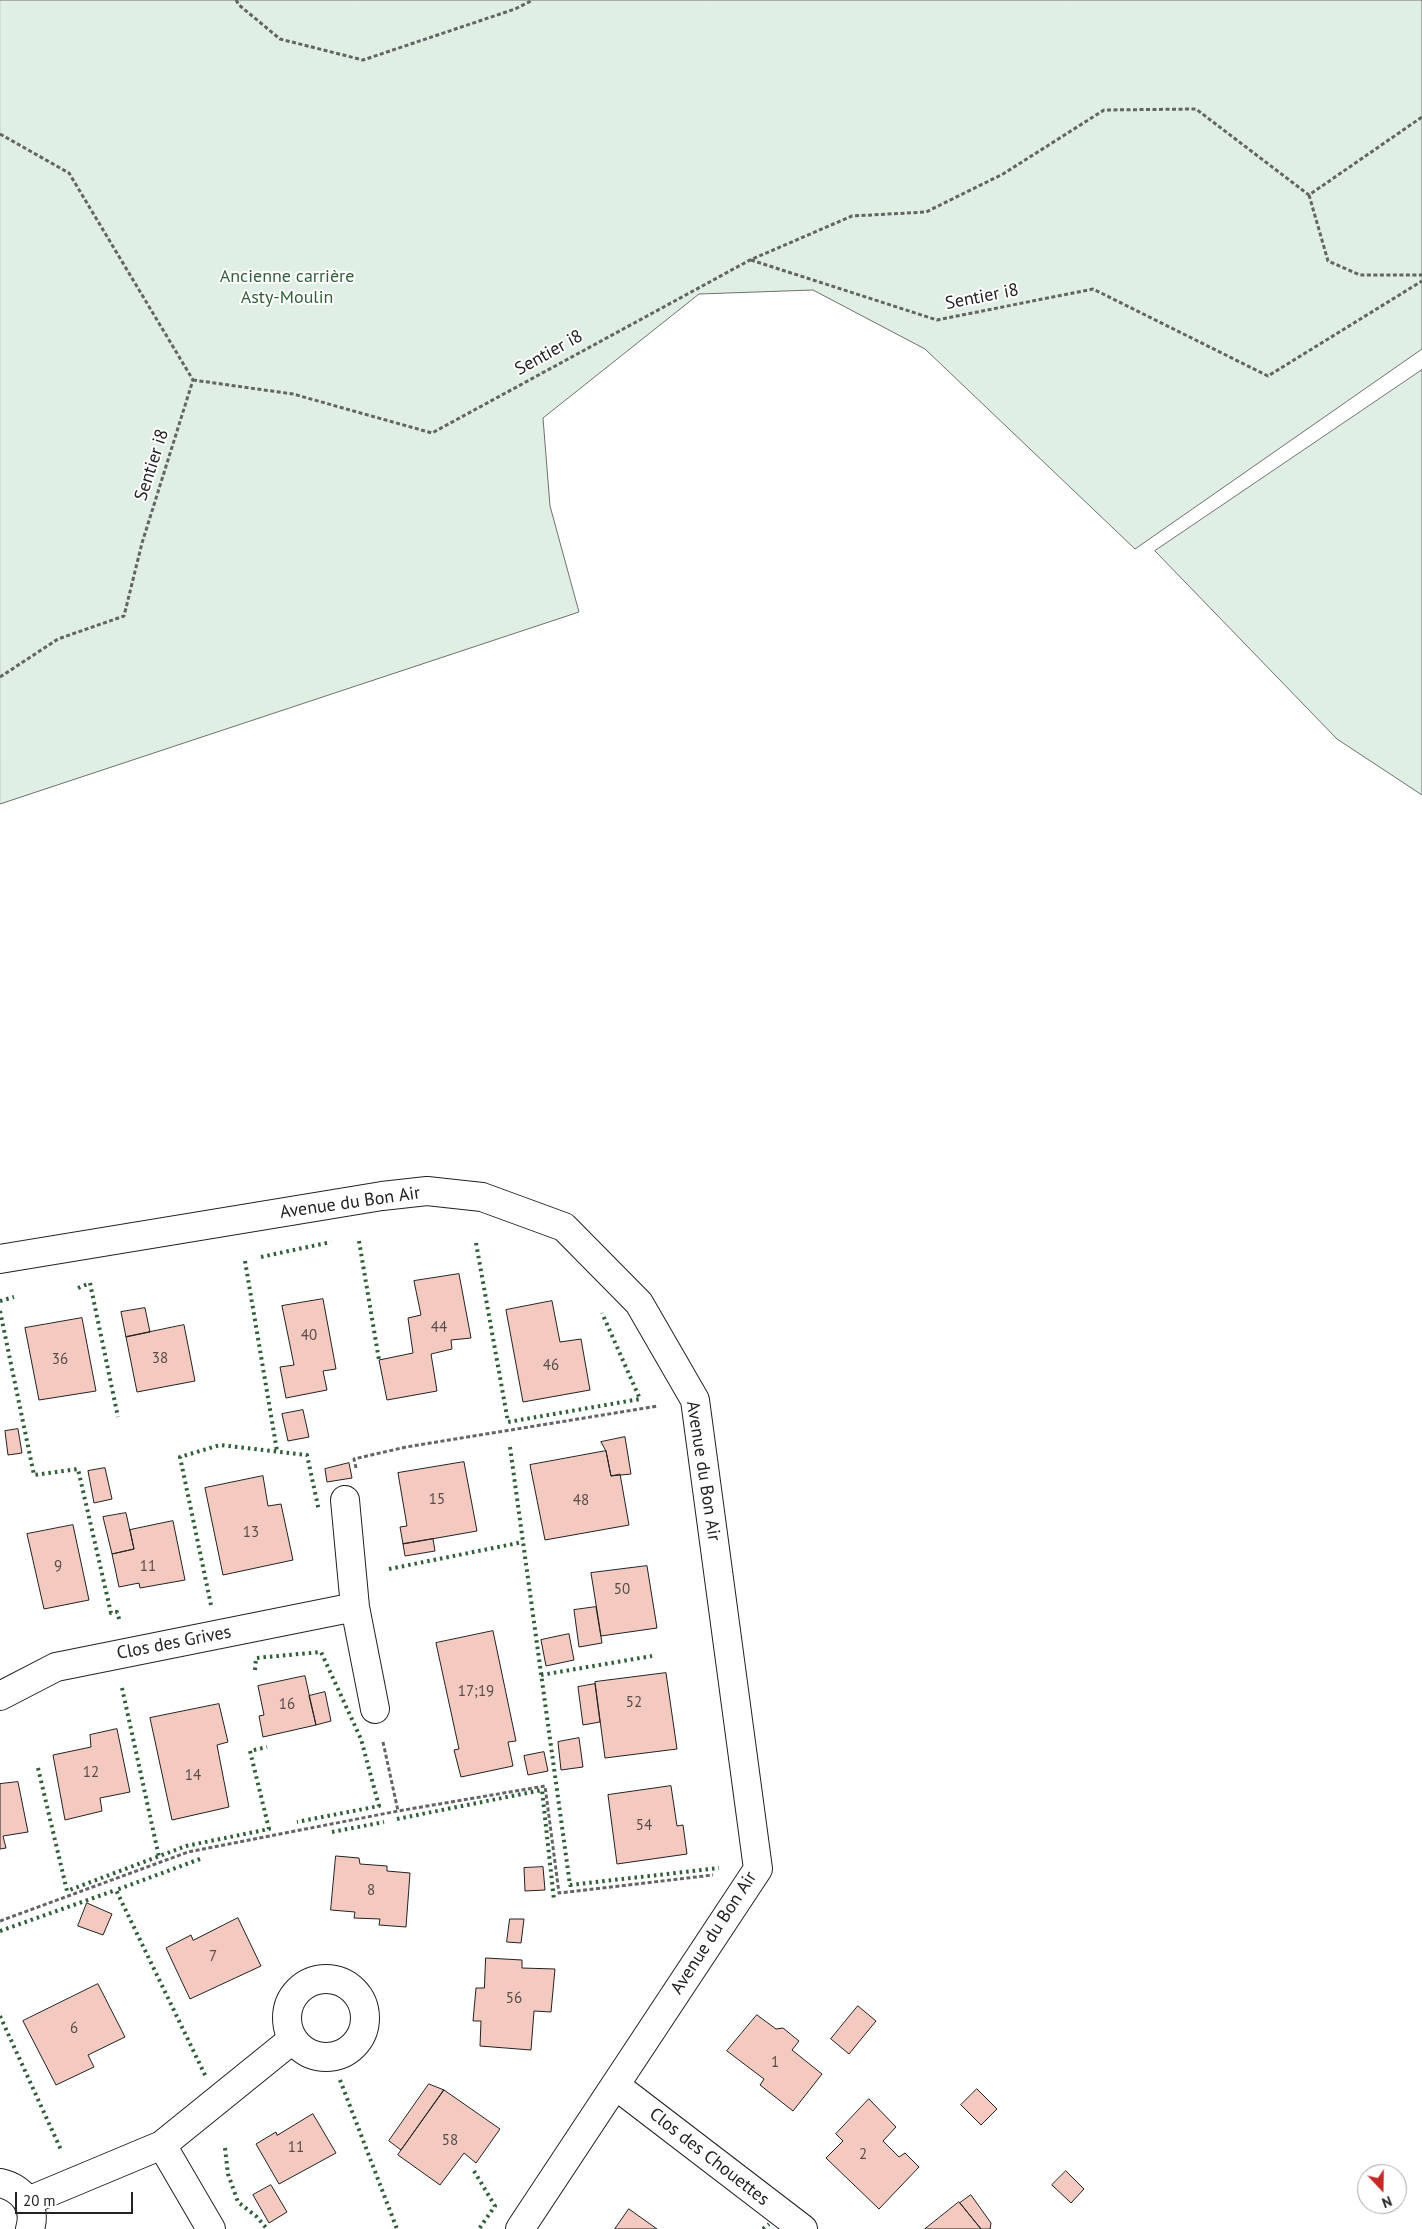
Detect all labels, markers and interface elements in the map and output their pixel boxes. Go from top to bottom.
park label: Ancienne carrière Asty-Moulin [220,266,354,308]
street label: Sentier i8 [944,279,1020,315]
street label: Sentier i8 [511,326,587,380]
street label: Sentier i8 [130,426,174,504]
street label: Avenue du Bon Air [278,1182,422,1224]
house number: 44 [431,1319,447,1337]
house number: 40 [301,1327,317,1345]
house number: 38 [152,1350,168,1368]
house number: 36 [52,1351,68,1369]
house number: 46 [543,1357,559,1375]
street label: Avenue du Bon Air [681,1399,725,1543]
house number: 15 [429,1491,445,1509]
house number: 48 [573,1492,589,1510]
house number: 13 [243,1524,259,1542]
house number: 9 [54,1558,62,1576]
house number: 11 [140,1558,156,1576]
house number: 50 [614,1581,630,1599]
street label: Clos des Grives [115,1621,233,1665]
house number: 17;19 [458,1683,494,1701]
house number: 52 [626,1694,642,1712]
house number: 16 [279,1696,295,1714]
house number: 12 [83,1764,99,1782]
house number: 14 [185,1767,201,1785]
house number: 54 [636,1817,652,1835]
street label: Avenue du Bon Air [666,1868,762,1998]
house number: 8 [367,1882,375,1900]
house number: 7 [209,1948,217,1966]
house number: 56 [506,1990,522,2008]
house number: 6 [70,2020,78,2038]
house number: 1 [771,2054,779,2072]
street label: Clos des Chouettes [645,2104,773,2210]
house number: 58 [442,2132,458,2150]
house number: 11 [288,2139,304,2157]
house number: 2 [859,2146,867,2164]
north arrow [1357,2164,1407,2214]
scale bar [18,2182,135,2214]
text: 20 m [23,2191,56,2210]
text: N [1380,2192,1395,2212]

